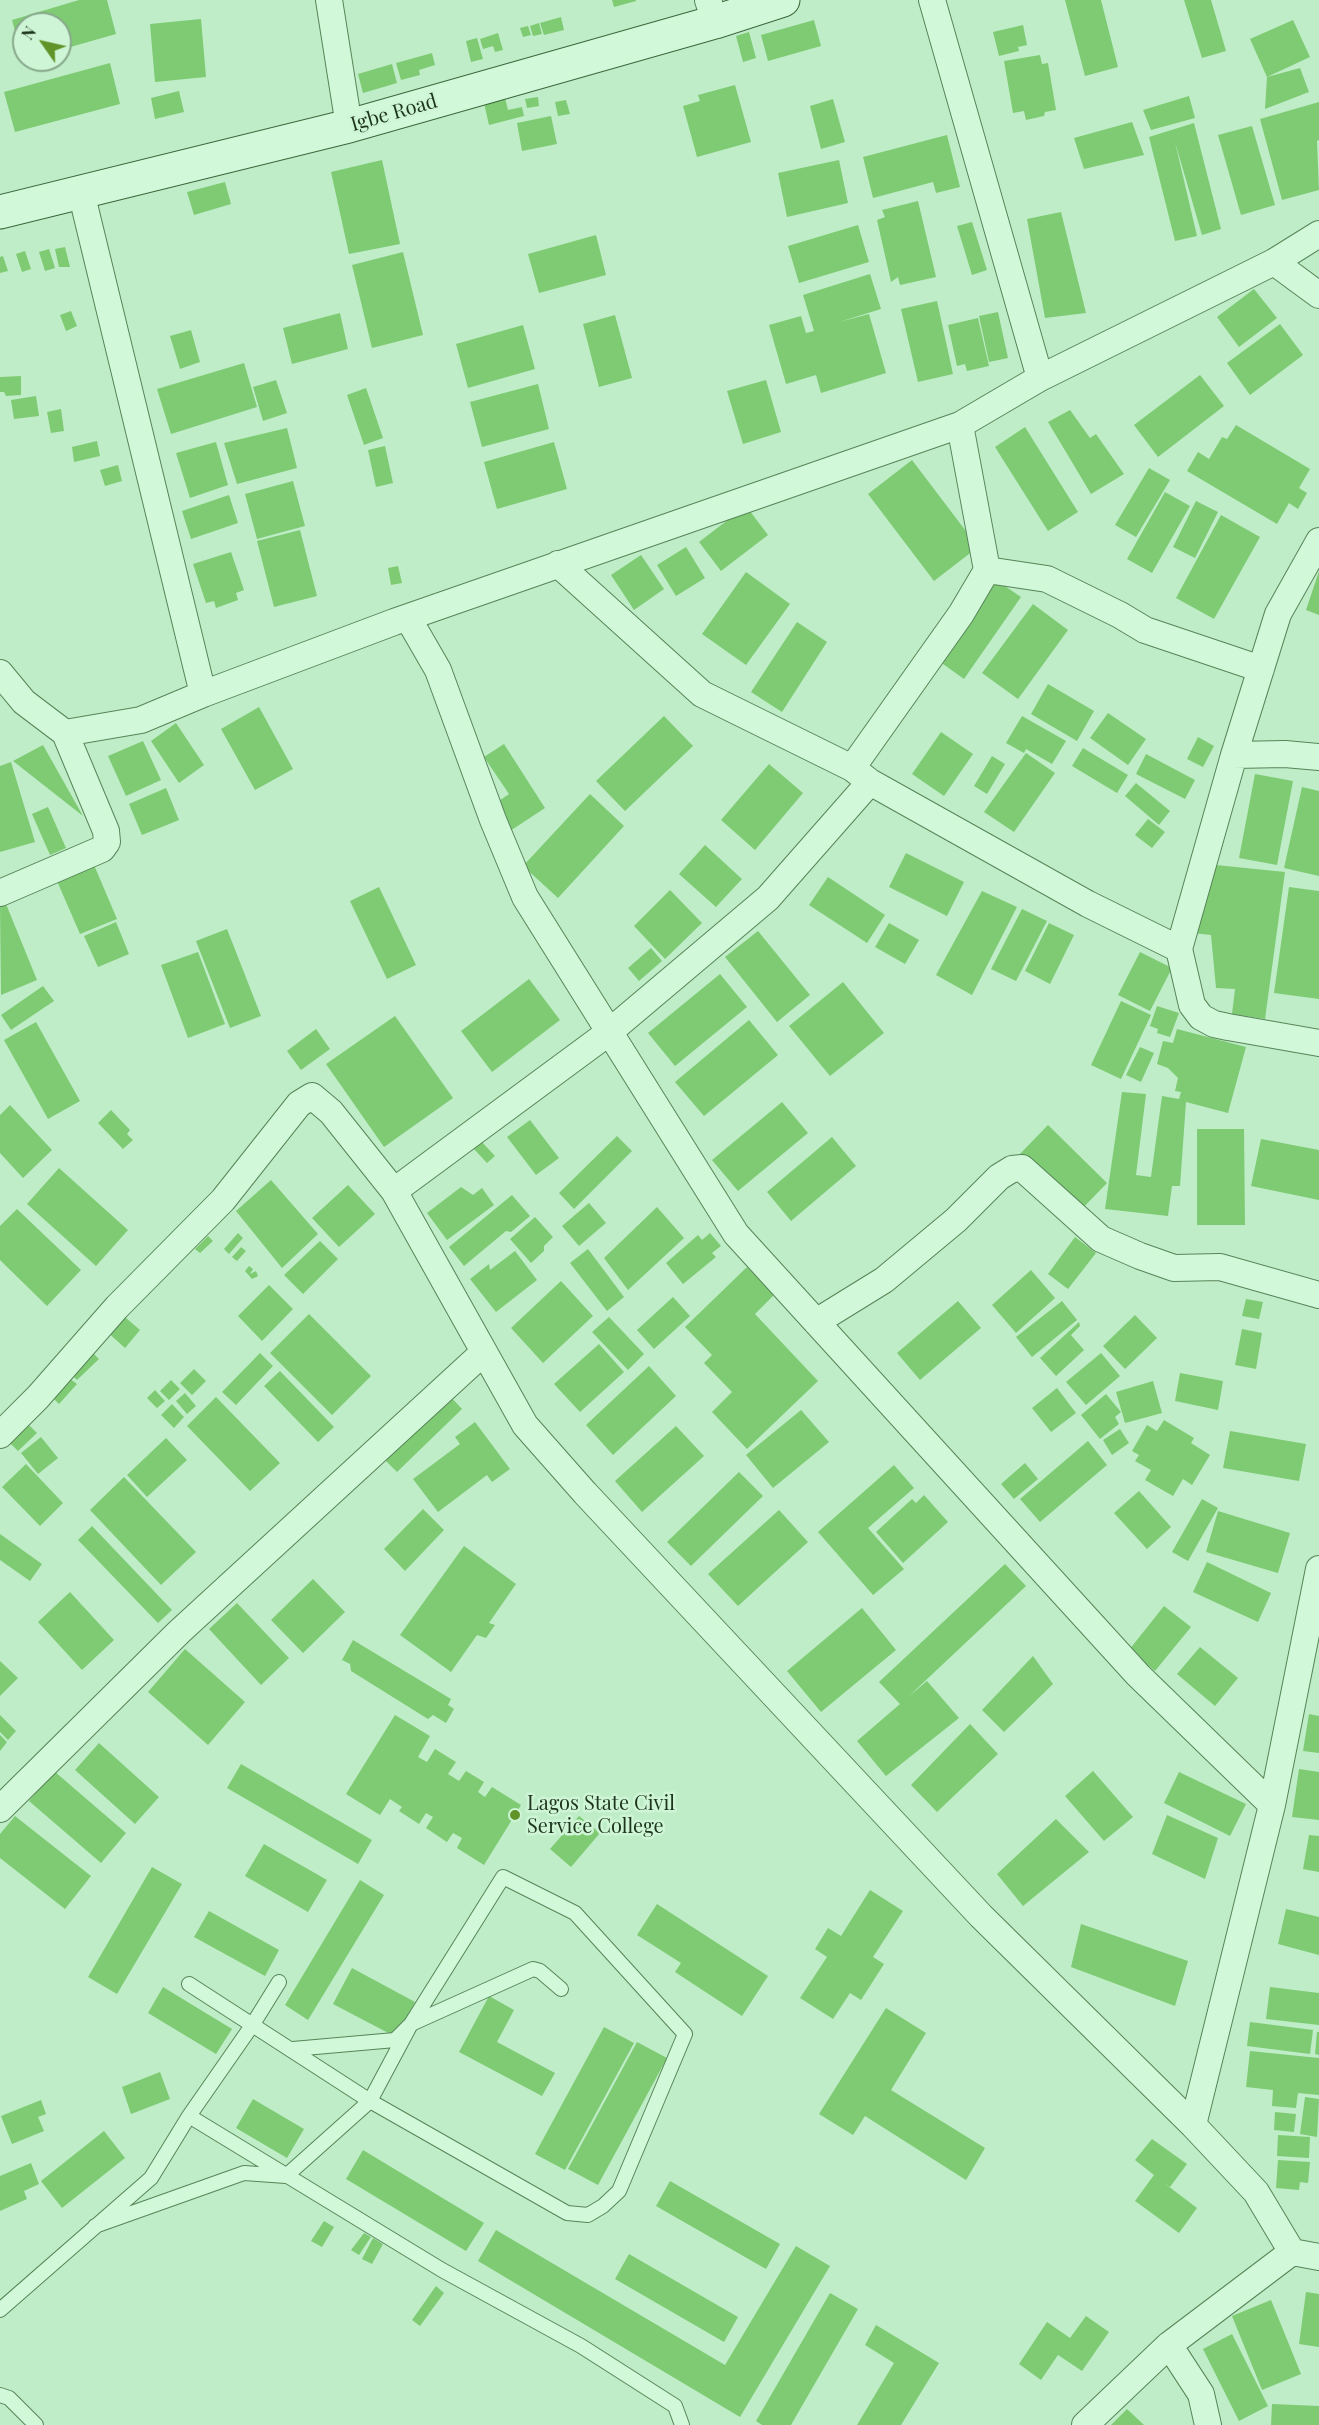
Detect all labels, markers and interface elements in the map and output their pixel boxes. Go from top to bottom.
north arrow [12,12,72,72]
text: N [16,22,40,43]
street label: Igbe Road [348,89,440,137]
place label: Lagos State Civil Service College [527,1792,675,1839]
marker: Lagos State Civil Service College [508,1808,522,1822]

